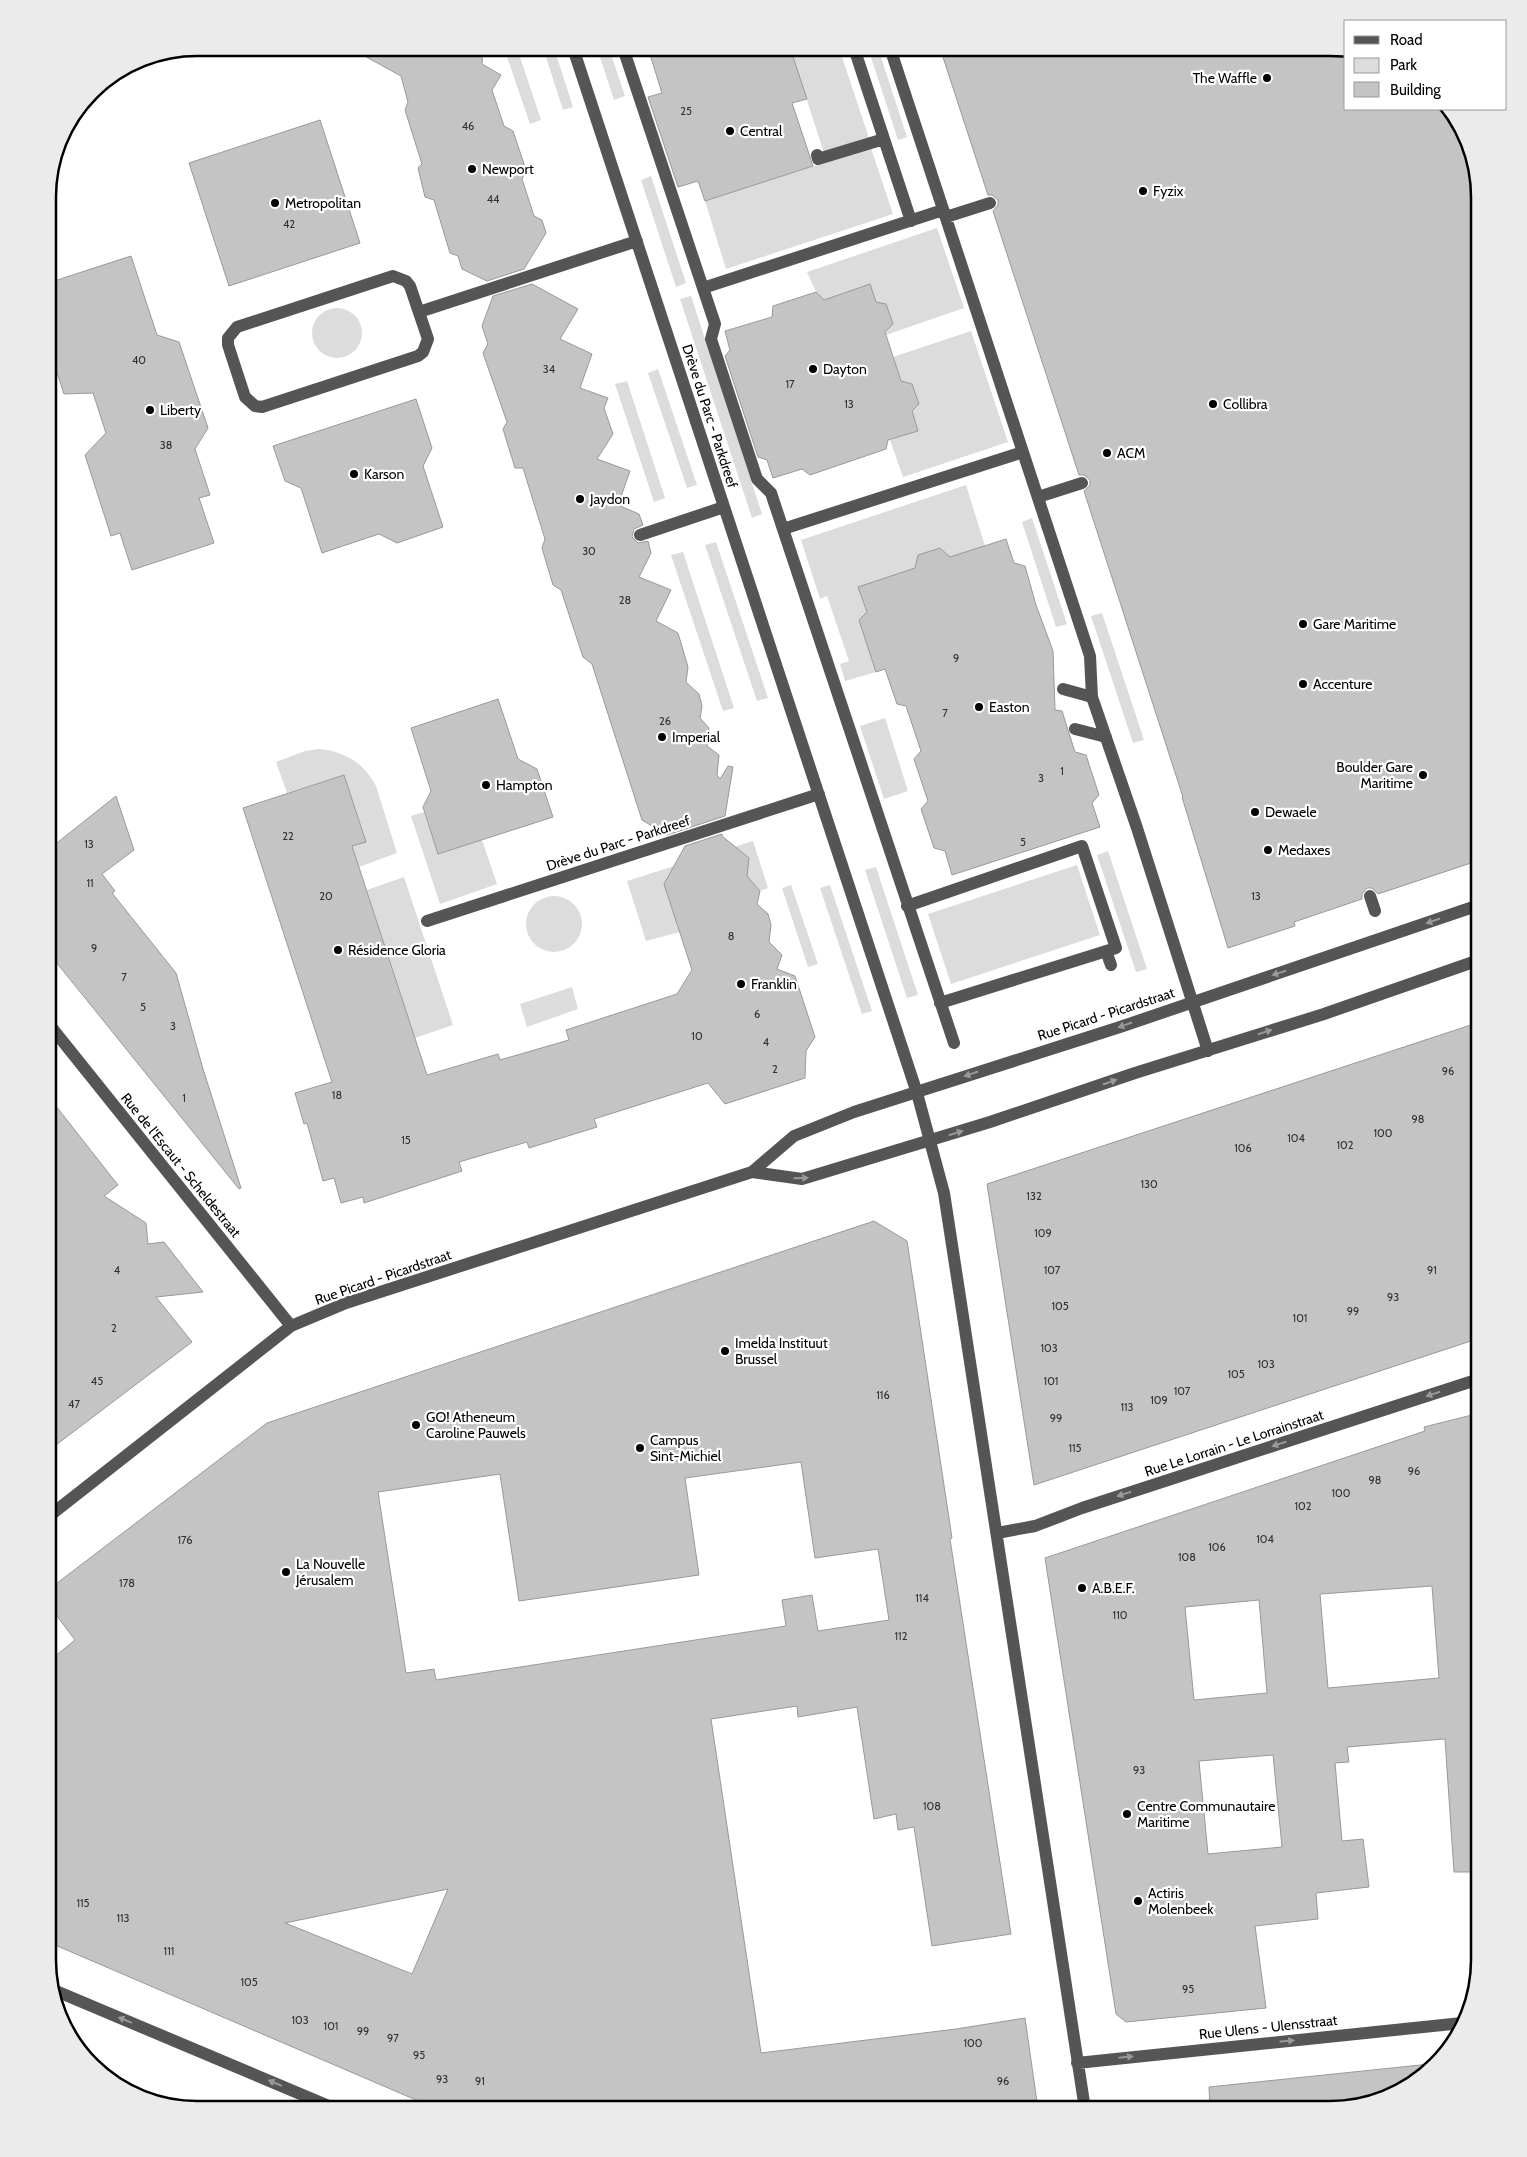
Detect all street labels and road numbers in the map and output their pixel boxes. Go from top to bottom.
street label: Drève du Parc - Parkdreef [678,342,742,490]
street label: Drève du Parc - Parkdreef [544,811,692,875]
street label: Rue Picard - Picardstraat [1035,983,1177,1045]
street label: Rue de l'Escaut - Scheldestraat [117,1089,245,1241]
street label: Rue Picard - Picardstraat [312,1245,454,1309]
street label: Rue Le Lorrain - Le Lorrainstraat [1142,1405,1326,1480]
street label: Rue Ulens - Ulensstraat [1198,2011,1338,2043]

